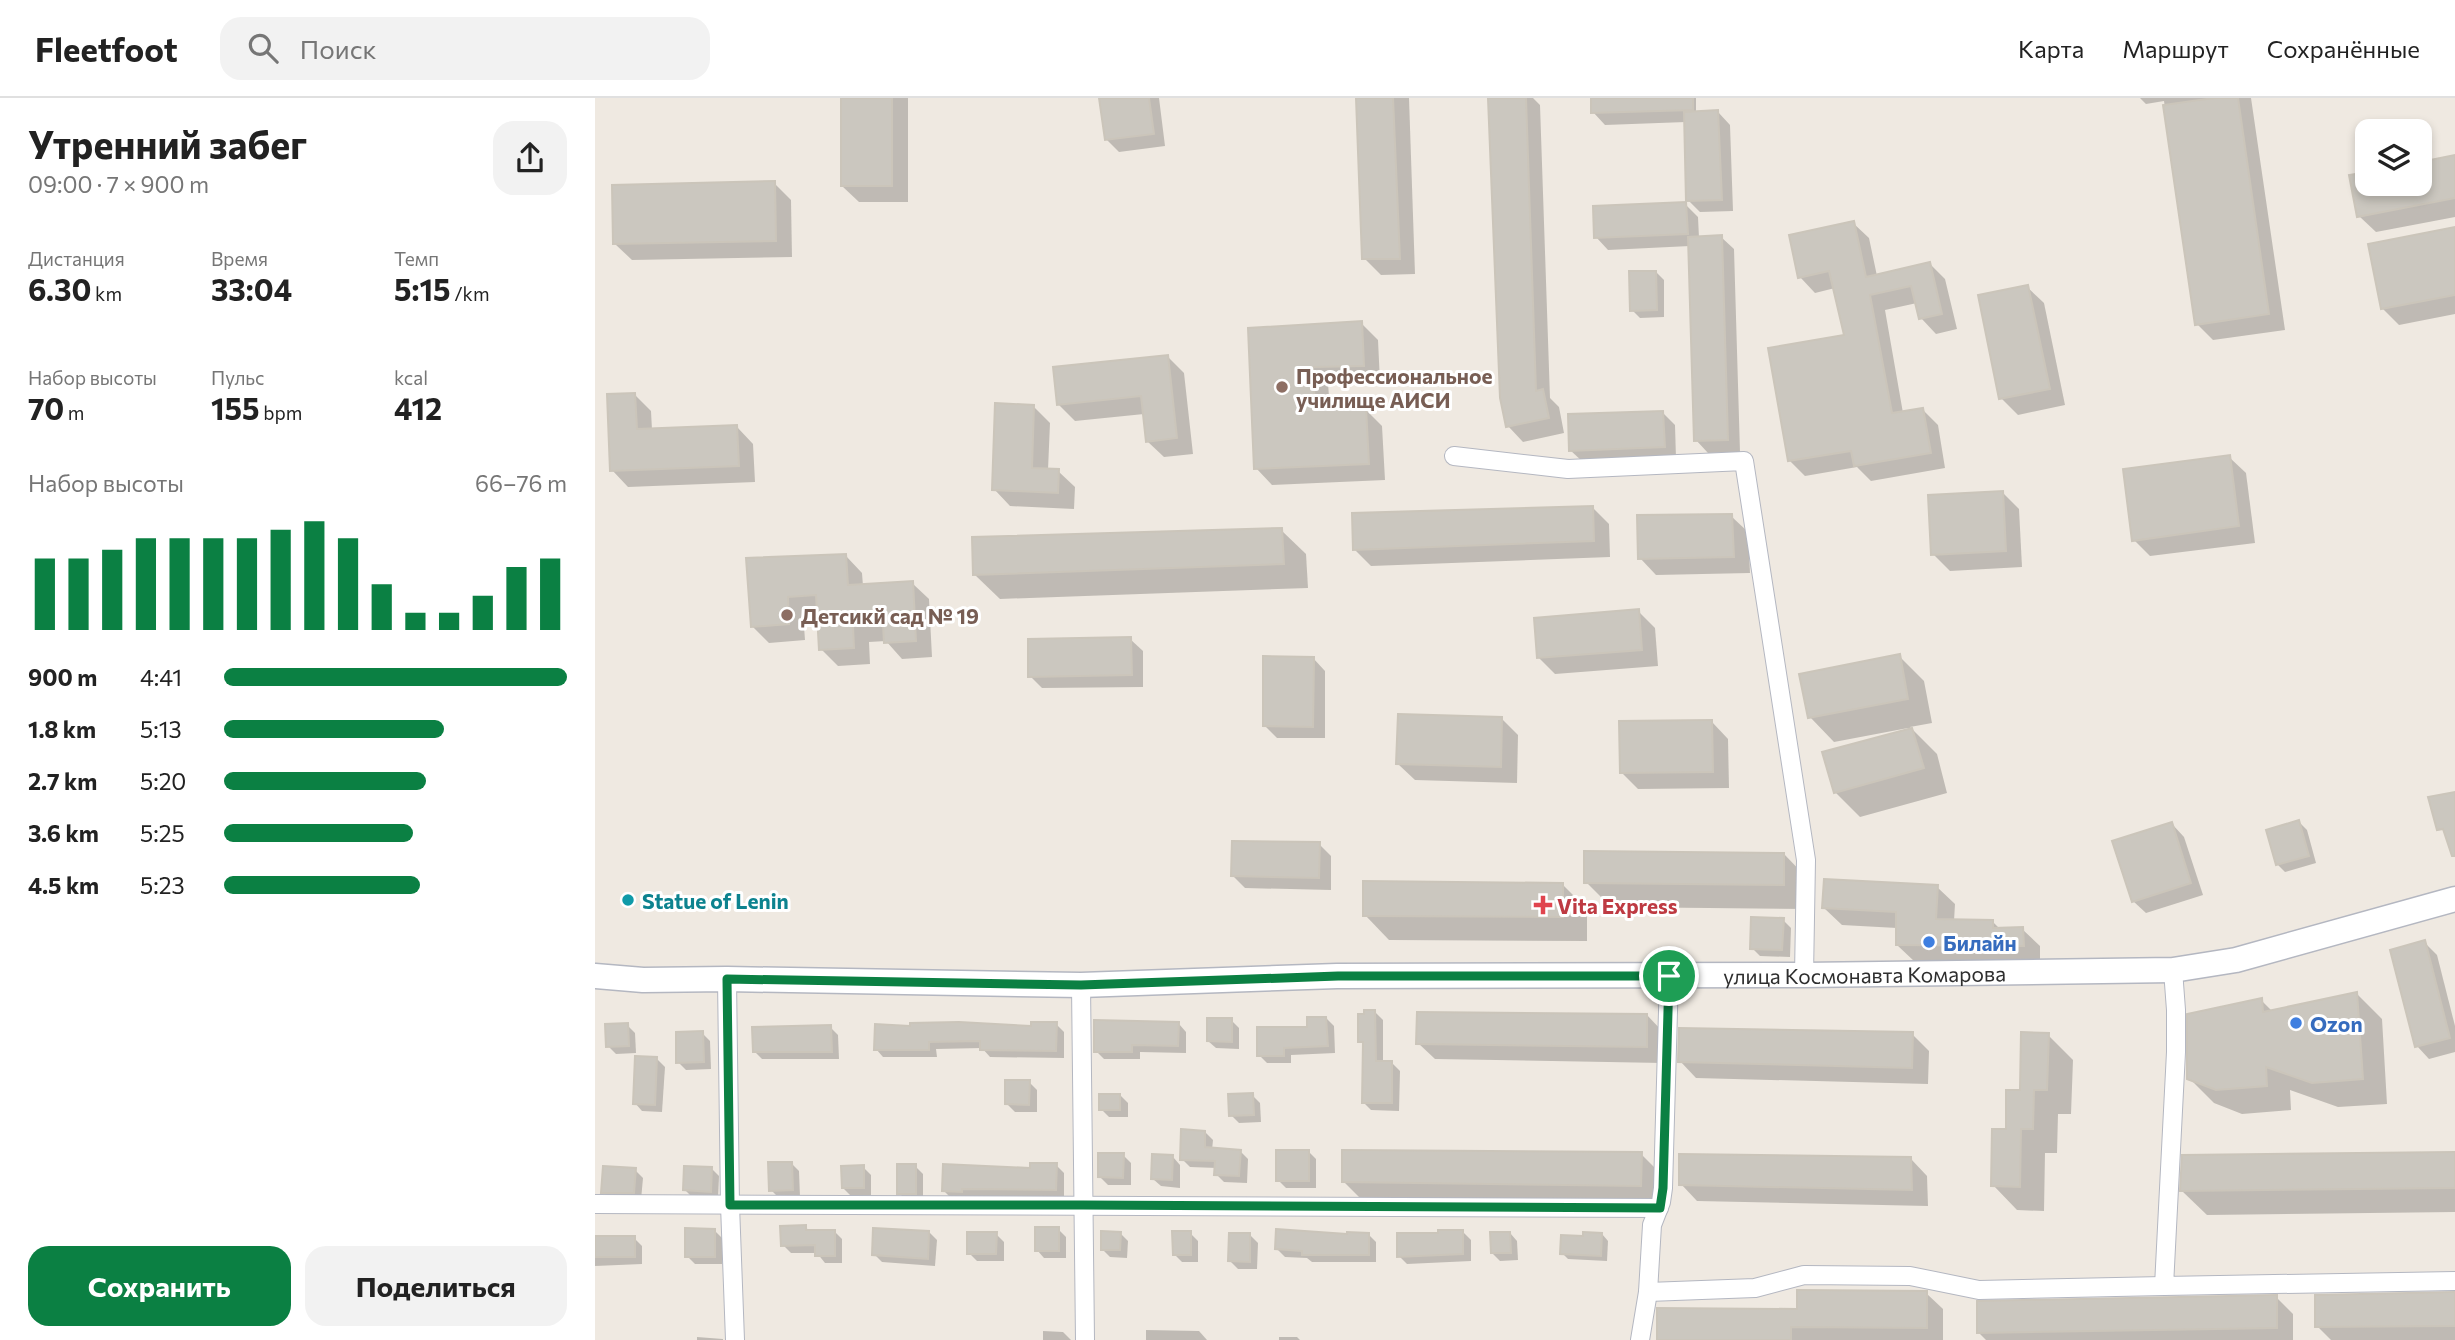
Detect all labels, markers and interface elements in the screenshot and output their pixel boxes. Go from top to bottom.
search box [220,17,710,80]
text: Fleetfoot [35,28,178,69]
icon: search [244,29,282,67]
text: Поиск [300,33,376,64]
text: Карта [2018,34,2084,63]
text: Маршрут [2122,34,2229,63]
text: Сохранённые [2267,34,2420,63]
map controls [2355,119,2432,196]
button: layers [2355,119,2432,196]
text: Утренний забег [28,120,307,167]
button: share [493,121,567,195]
text: 09:00 · 7 × 900 m [28,170,209,198]
text: Дистанция [28,247,125,270]
text: Время [211,247,268,270]
text: Темп [394,247,439,270]
text: 6.30 [28,270,91,307]
text: 33:04 [211,270,292,307]
text: 5:15 [394,270,451,307]
text: km [91,282,122,305]
text: /km [451,282,489,305]
place label: Профессиональное училище АИСИ [1296,363,1493,412]
text: Набор высоты [28,366,157,389]
text: Пульс [211,366,265,389]
text: kcal [394,366,428,389]
marker: Профессиональное училище АИСИ [1274,379,1290,395]
text: 70 [28,389,64,426]
text: 155 [211,389,260,426]
text: 412 [394,389,442,426]
text: m [64,401,84,424]
text: bpm [260,401,302,424]
text: Набор высоты [28,469,184,497]
text: 66–76 m [475,469,567,497]
place label: Детсикй сад № 19 [801,603,979,628]
marker: Детсикй сад № 19 [779,607,795,623]
text: 900 m [28,663,97,691]
text: 4:41 [140,663,182,691]
text: 1.8 km [28,715,96,743]
text: 5:13 [140,715,182,743]
text: 2.7 km [28,767,97,795]
text: 5:20 [140,767,186,795]
text: 3.6 km [28,819,99,847]
text: 5:25 [140,819,185,847]
text: 4.5 km [28,871,99,899]
text: 5:23 [140,871,185,899]
place label: Statue of Lenin [642,888,789,913]
marker: Statue of Lenin [620,892,636,908]
place label: Vita Express [1557,893,1678,918]
marker: Vita Express [1535,897,1551,913]
place label: Билайн [1943,930,2017,955]
marker: Билайн [1921,934,1937,950]
pin [1639,946,1699,1006]
icon: arrive [1650,957,1688,995]
street label: улица Космонавта Комарова [1723,960,2006,988]
place label: Ozon [2310,1011,2363,1036]
marker: Ozon [2288,1015,2304,1031]
button: Сохранить [28,1246,291,1326]
button: Поделиться [305,1246,567,1326]

